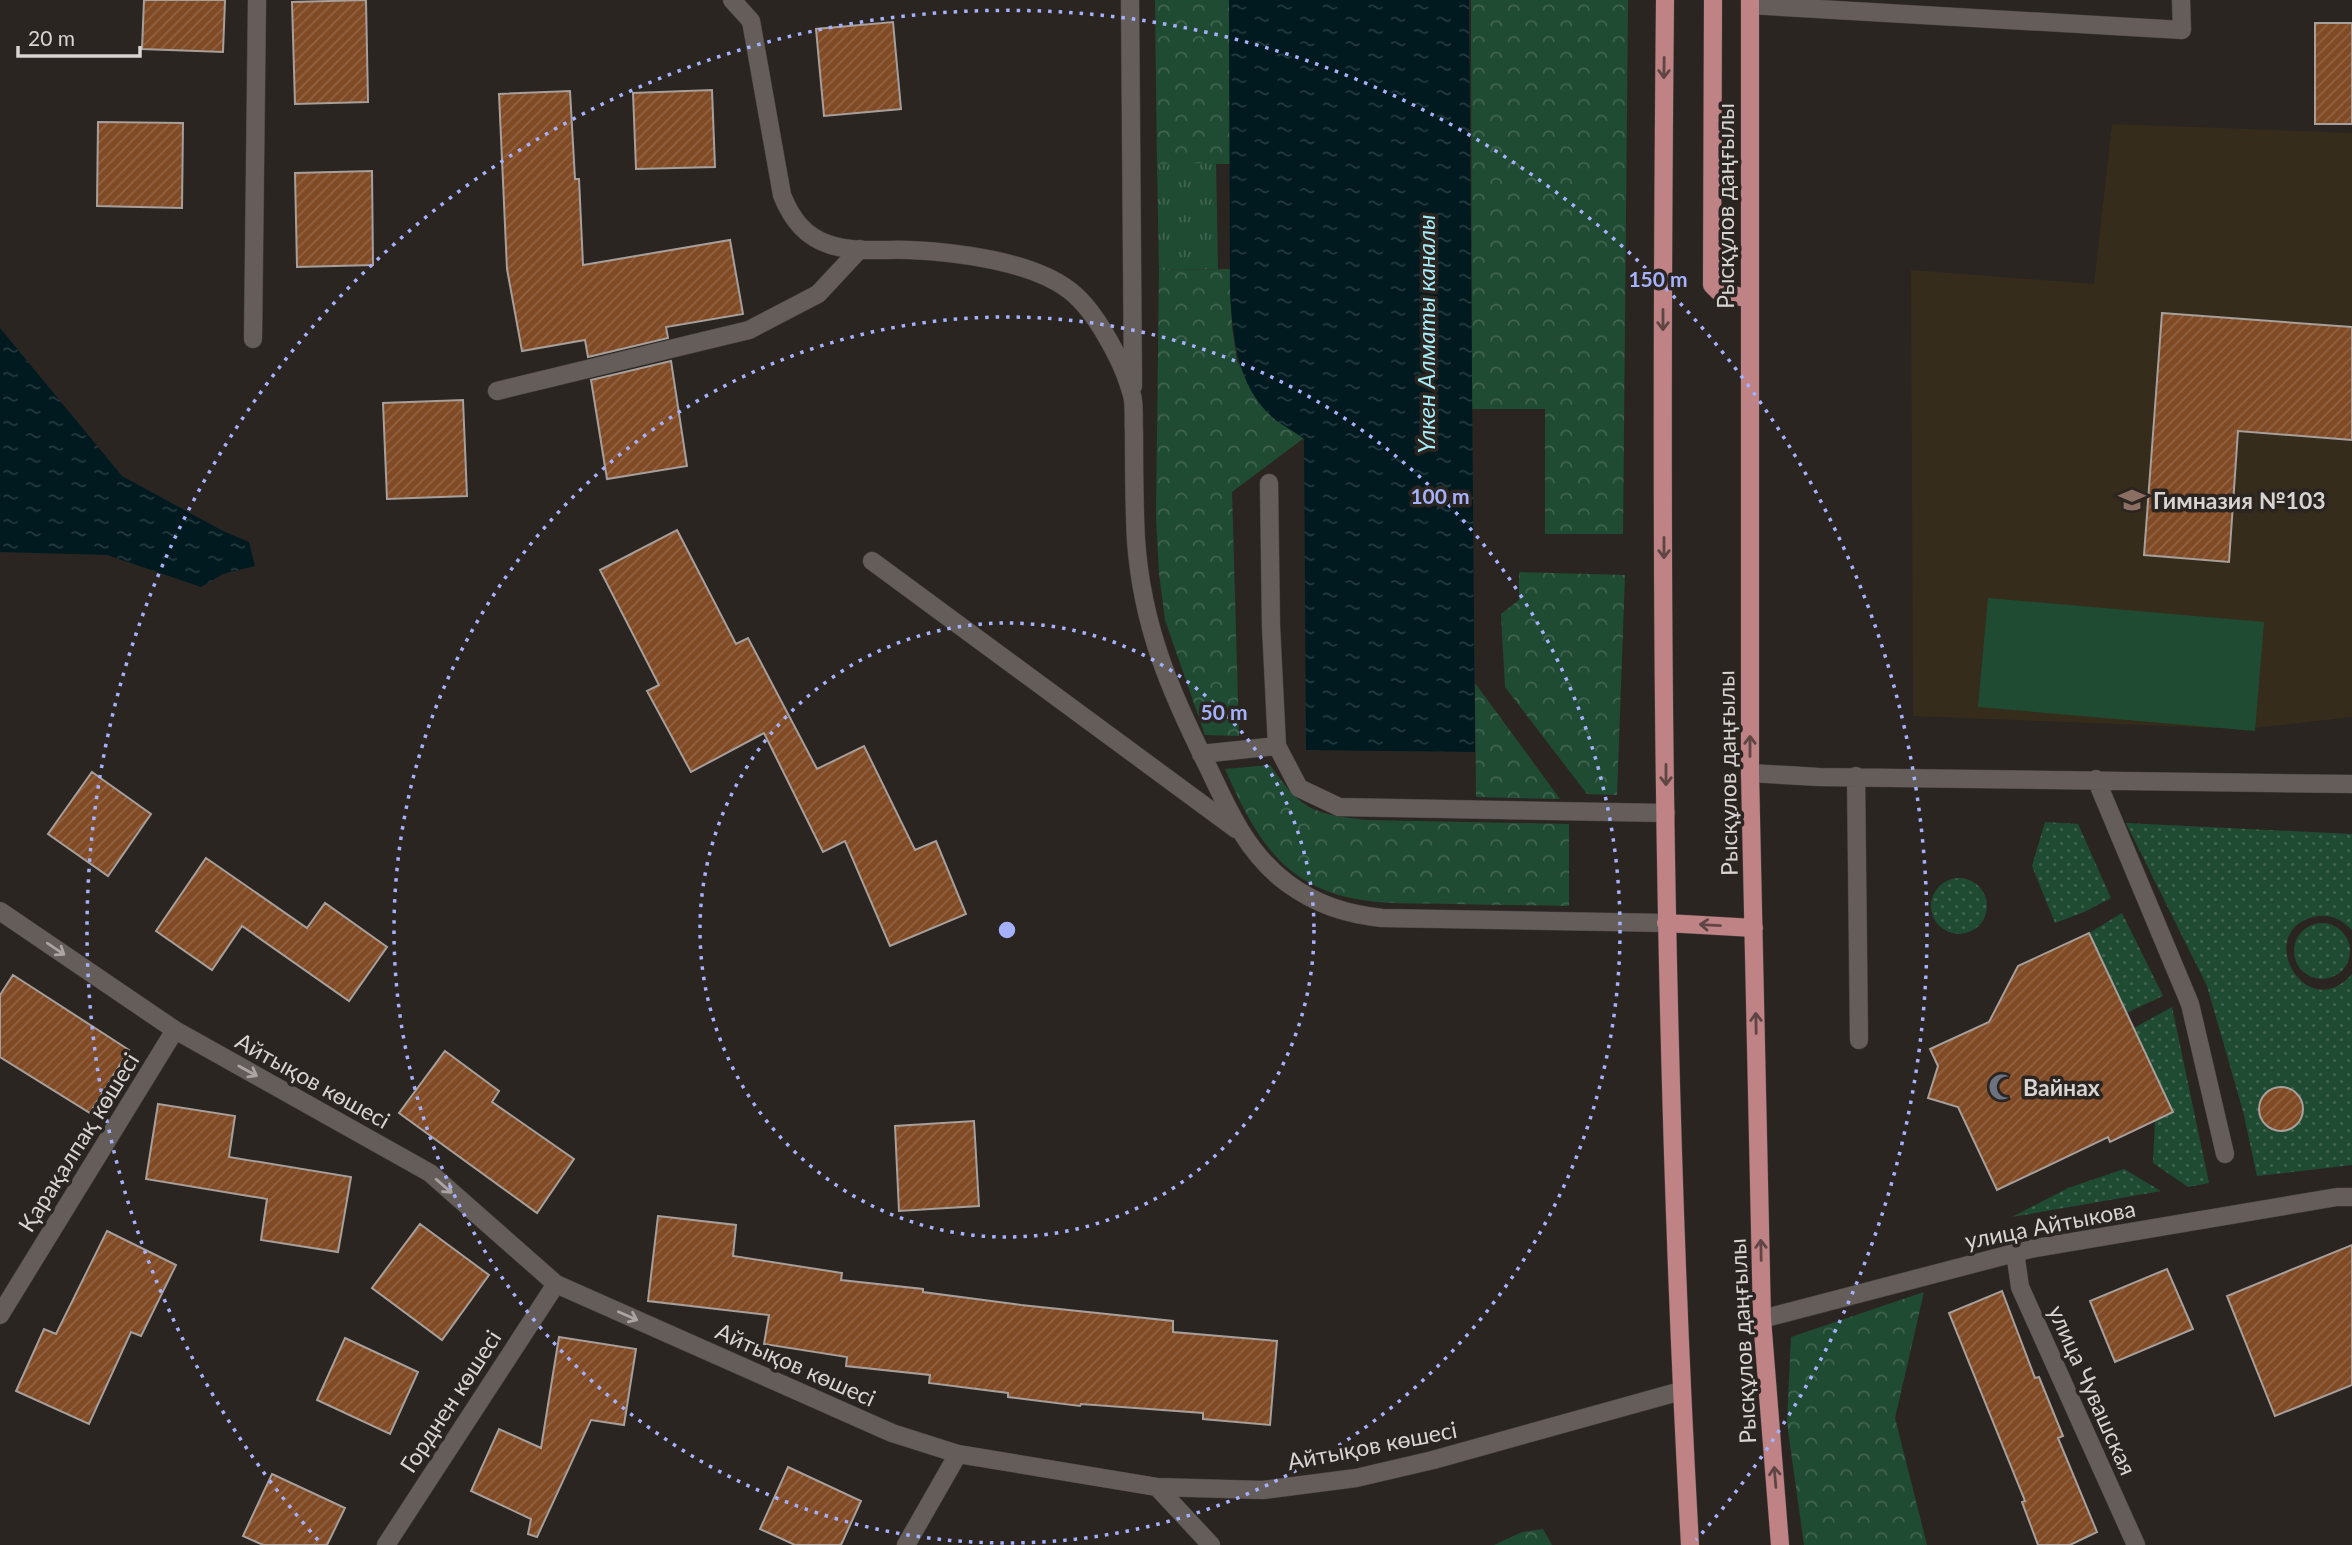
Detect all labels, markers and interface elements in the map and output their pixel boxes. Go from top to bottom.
scale bar [18,14,140,58]
text: 20 m [28,25,75,50]
one-way arrow [1658,56,1671,79]
street label: Рысқұлов даңғылы [1711,103,1739,309]
water label: Үлкен Алматы каналы [1411,215,1440,453]
text: 150 m [1628,266,1688,291]
one-way arrow [1656,308,1669,331]
text: 100 m [1410,483,1470,508]
school or university icon: Гимназия №103 [2117,485,2147,515]
place label: Гимназия №103 [2153,486,2326,514]
one-way arrow [1657,536,1671,559]
street label: Рысқұлов даңғылы [1711,670,1743,876]
text: 50 m [1200,699,1248,724]
one-way arrow [1743,735,1757,758]
one-way arrow [1659,763,1672,786]
centre of rings [995,918,1019,942]
one-way arrow [1699,919,1722,932]
one-way arrow [46,942,65,956]
one-way arrow [1749,1011,1763,1034]
street label: Айтықов көшесі [231,1026,395,1134]
street label: Қарақалпақ көшесі [12,1047,144,1237]
one-way arrow [237,1065,258,1078]
mosque icon: Вайнах [1987,1072,2017,1102]
place label: Вайнах [2023,1073,2100,1101]
one-way arrow [435,1177,452,1194]
street label: улица Айтыкова [1962,1194,2138,1254]
street label: Рысқұлов даңғылы [1723,1238,1761,1444]
one-way arrow [1754,1239,1767,1262]
street label: улица Чувашская [2043,1301,2143,1479]
one-way arrow [617,1310,638,1323]
street label: Айтықов көшесі [712,1316,880,1412]
street label: Горднен көшесі [394,1325,506,1477]
street label: Айтықов көшесі [1285,1415,1459,1475]
one-way arrow [1768,1466,1781,1489]

